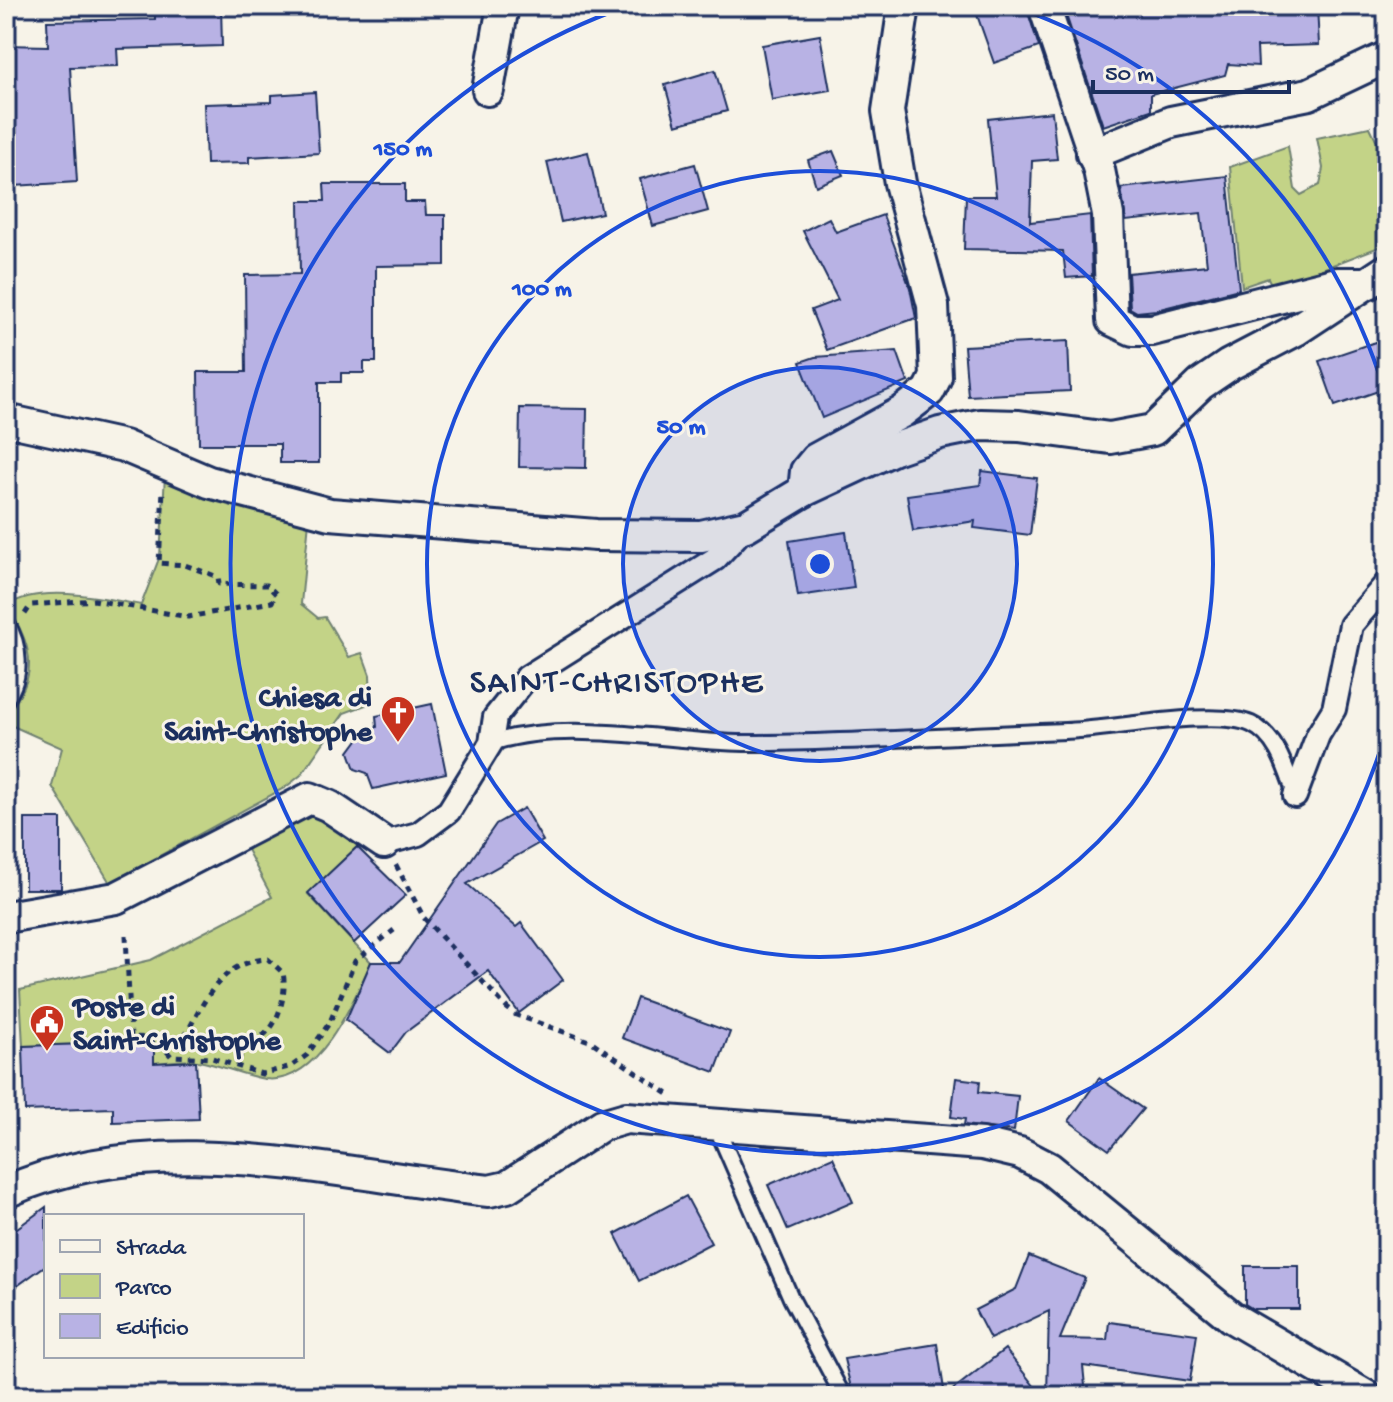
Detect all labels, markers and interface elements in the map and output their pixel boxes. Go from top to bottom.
scale bar [1093,44,1289,94]
text: 50 m [1105,61,1154,90]
text: 150 m [373,136,432,165]
text: 100 m [511,276,572,305]
text: 50 m [657,414,705,443]
centre of rings [806,550,834,578]
district label: SAINT-CHRISTOPHE [470,665,764,705]
place label: Chiesa di Saint-Christophe [164,683,374,752]
church icon: Chiesa di Saint-Christophe [379,694,417,744]
place label: Poste di Saint-Christophe [71,992,282,1061]
public building icon: Poste di Saint-Christophe [28,1003,66,1053]
legend [44,1214,304,1358]
text: Strada [116,1235,187,1264]
text: Parco [115,1275,172,1304]
text: Edificio [116,1315,189,1344]

